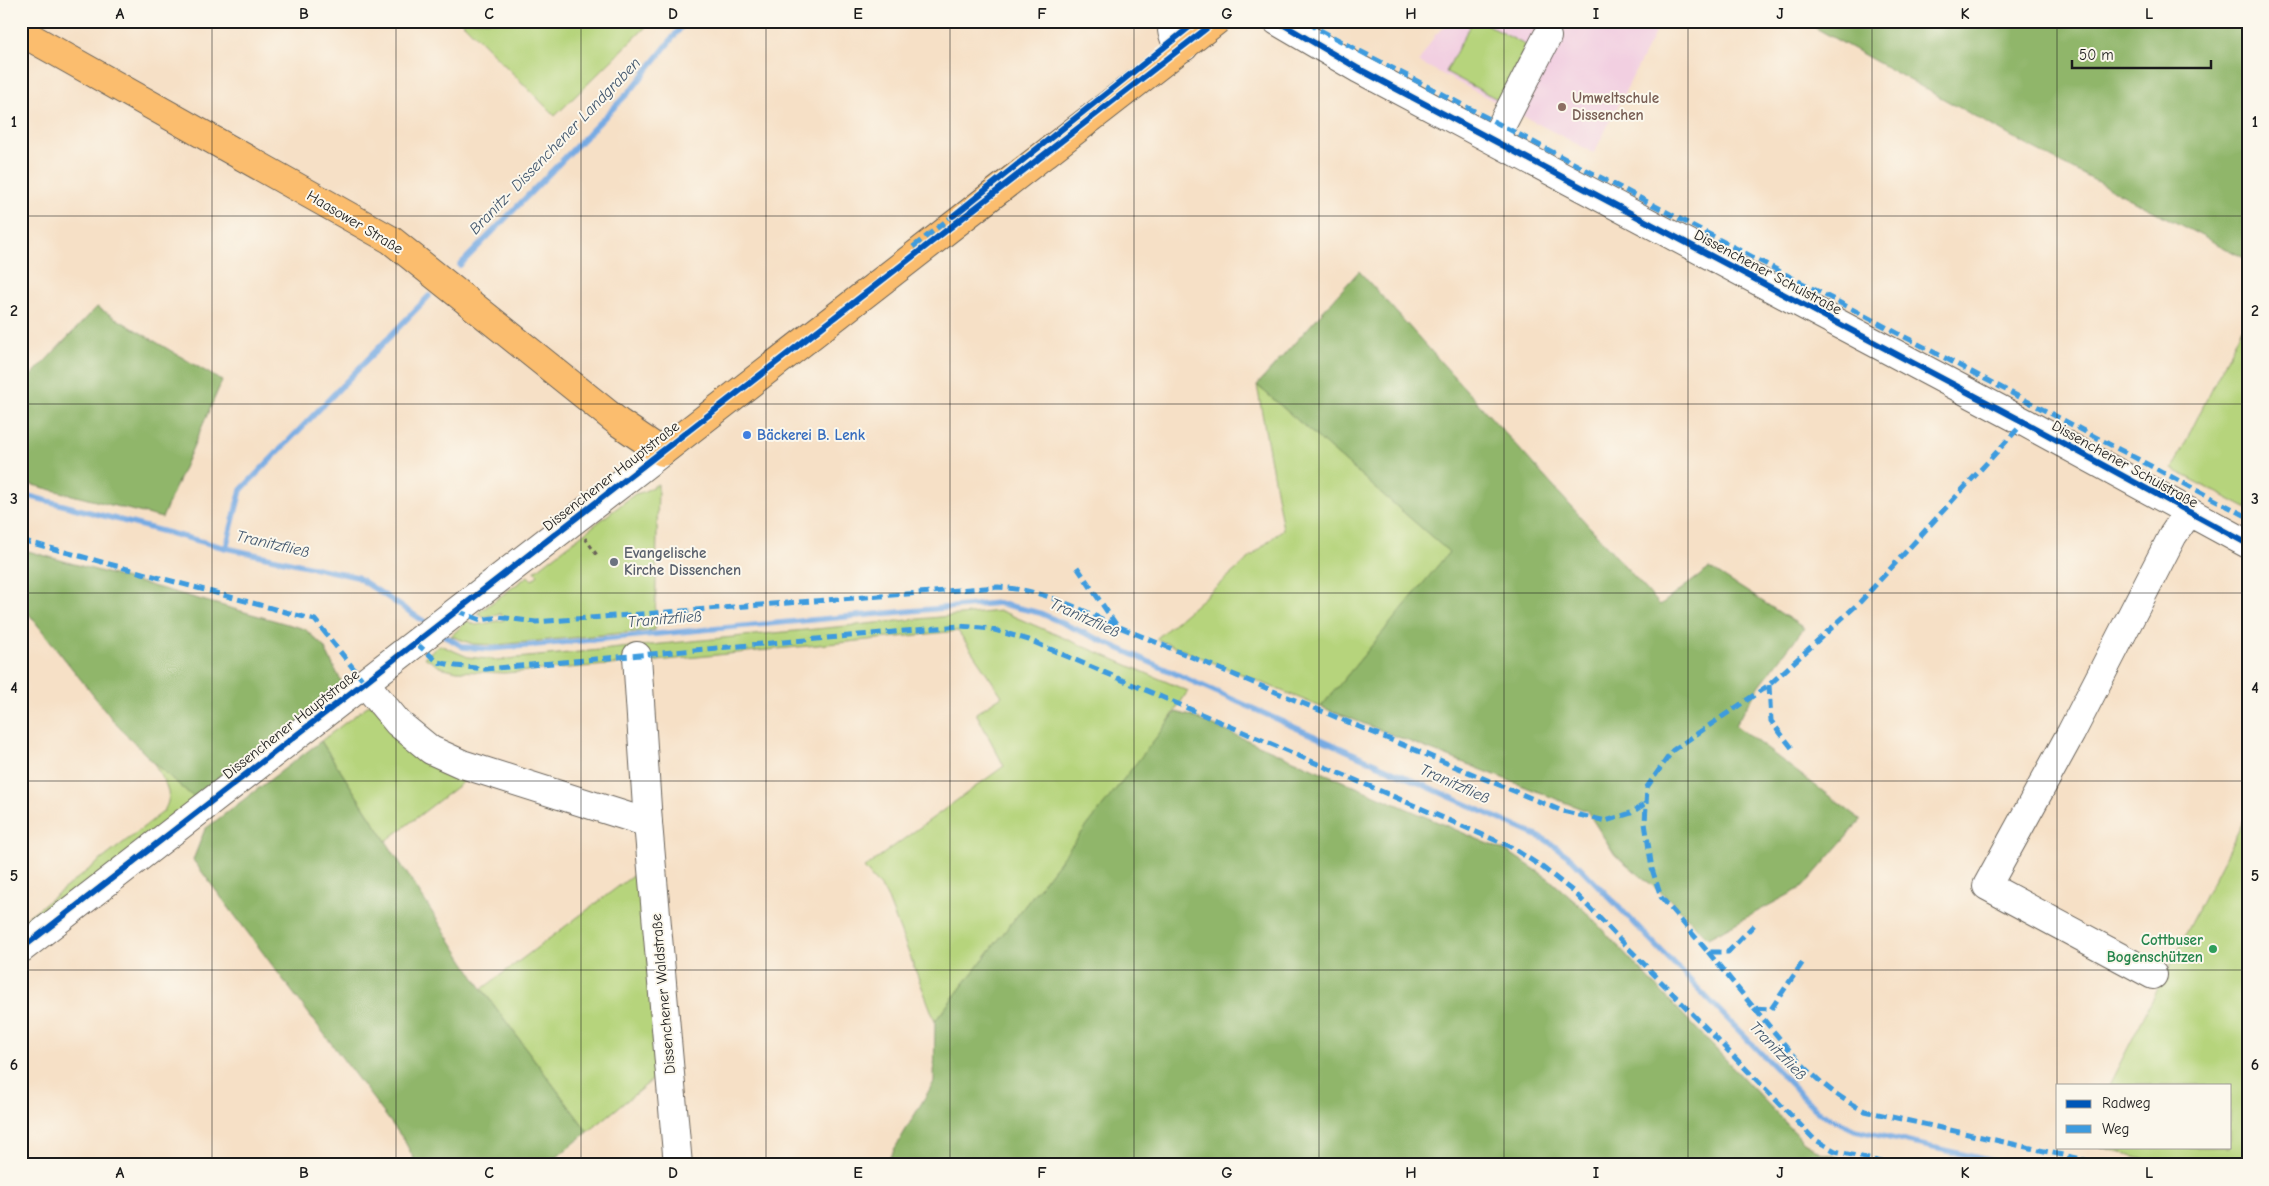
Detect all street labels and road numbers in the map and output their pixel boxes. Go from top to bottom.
street label: Haasower Straße [304,186,407,258]
street label: Dissenchener Schulstraße [1691,225,1845,319]
street label: Dissenchener Schulstraße [2049,416,2202,512]
street label: Dissenchener Hauptstraße [539,417,683,535]
street label: Dissenchener Hauptstraße [219,665,363,783]
street label: Dissenchener Waldstraße [647,913,679,1075]

